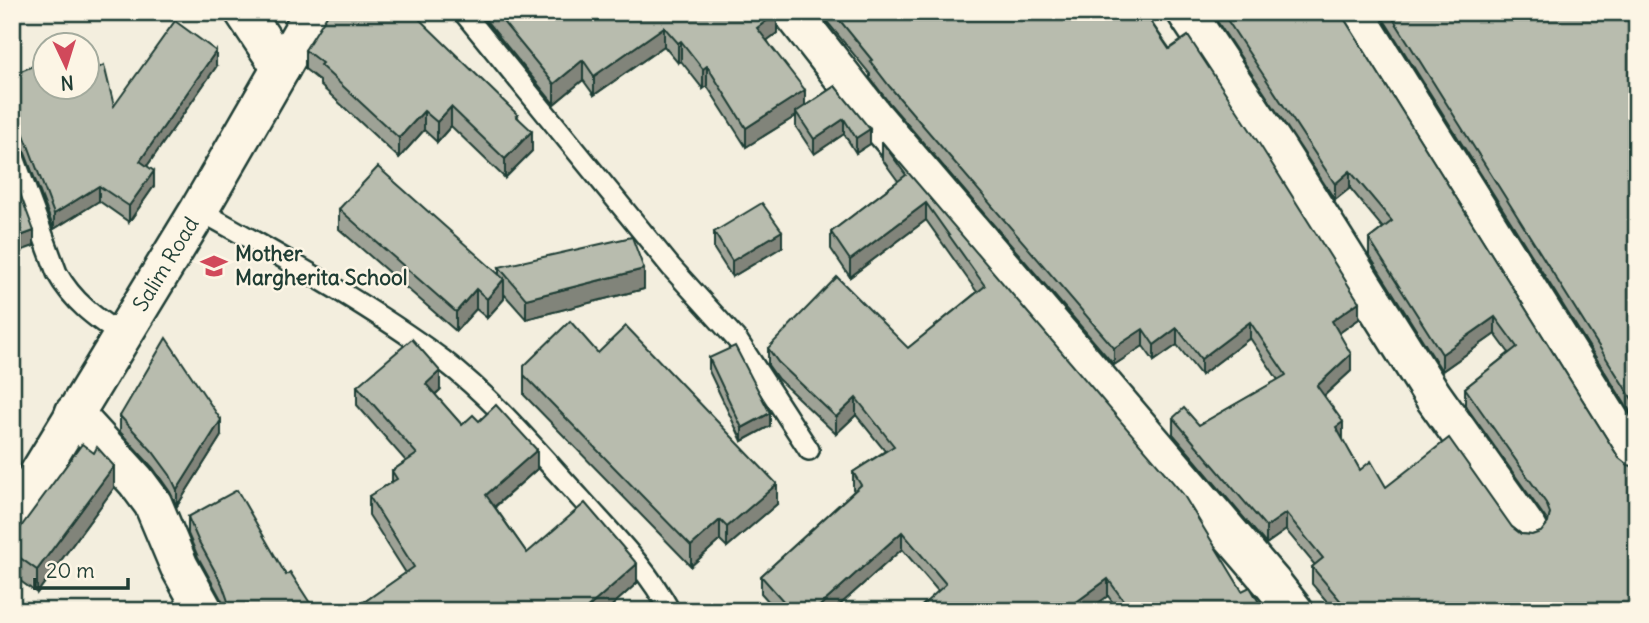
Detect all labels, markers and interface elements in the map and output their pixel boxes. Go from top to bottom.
north arrow [32,32,102,102]
text: N [60,71,75,95]
street label: Salim Road [126,212,205,316]
place label: Mother Margherita School [235,240,408,291]
school or university icon: Mother Margherita School [199,251,229,281]
scale bar [35,546,128,590]
text: 20 m [46,557,95,584]

